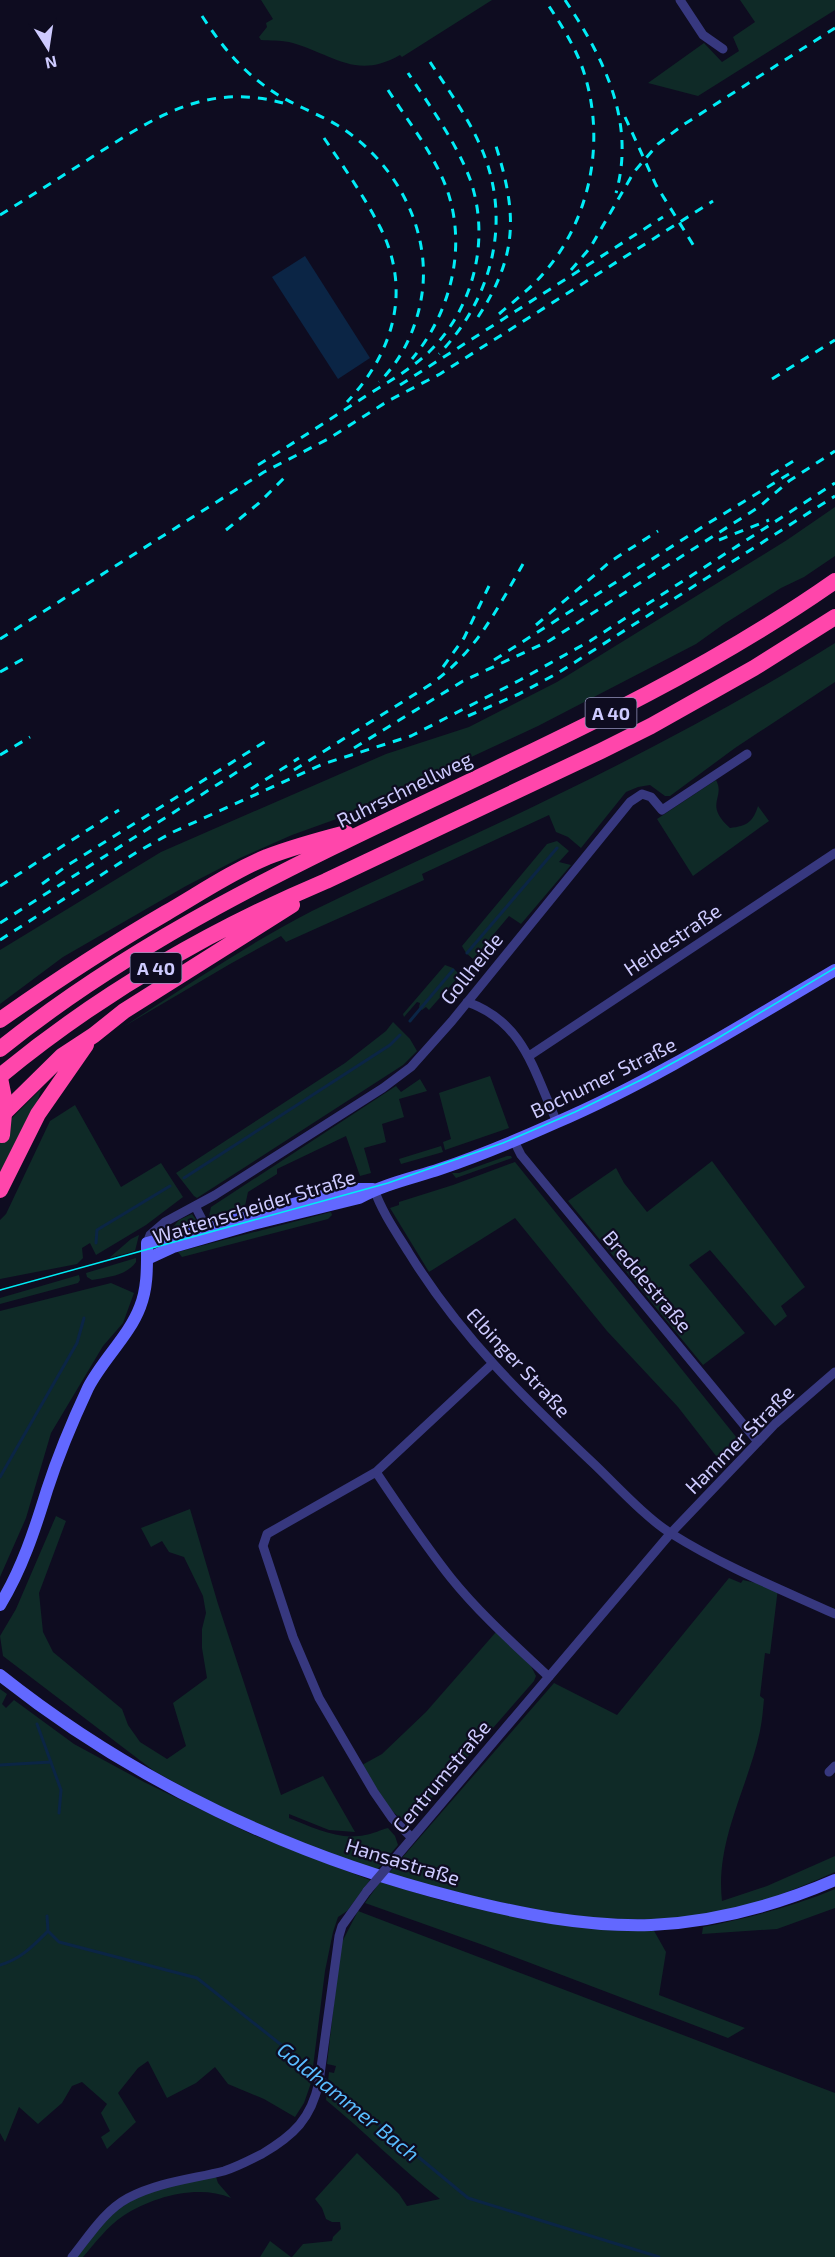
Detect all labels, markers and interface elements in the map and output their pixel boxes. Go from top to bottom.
north arrow [18,18,78,78]
text: N [44,53,59,74]
road number: A 40 [586,698,636,728]
street label: Ruhrschnellweg [333,746,475,832]
street label: Heidestraße [619,898,725,980]
street label: Gollheide [435,927,507,1009]
road number: A 40 [130,953,182,983]
street label: Bochumer Straße [526,1031,680,1123]
street label: Wattenscheider Straße [150,1164,358,1248]
street label: Breddestraße [598,1225,698,1337]
street label: Elbinger Straße [462,1302,576,1422]
street label: Hammer Straße [680,1380,798,1498]
street label: Centrumstraße [387,1715,495,1837]
street label: Hansastraße [343,1832,463,1890]
water label: Goldhammer Bach [273,2036,425,2166]

